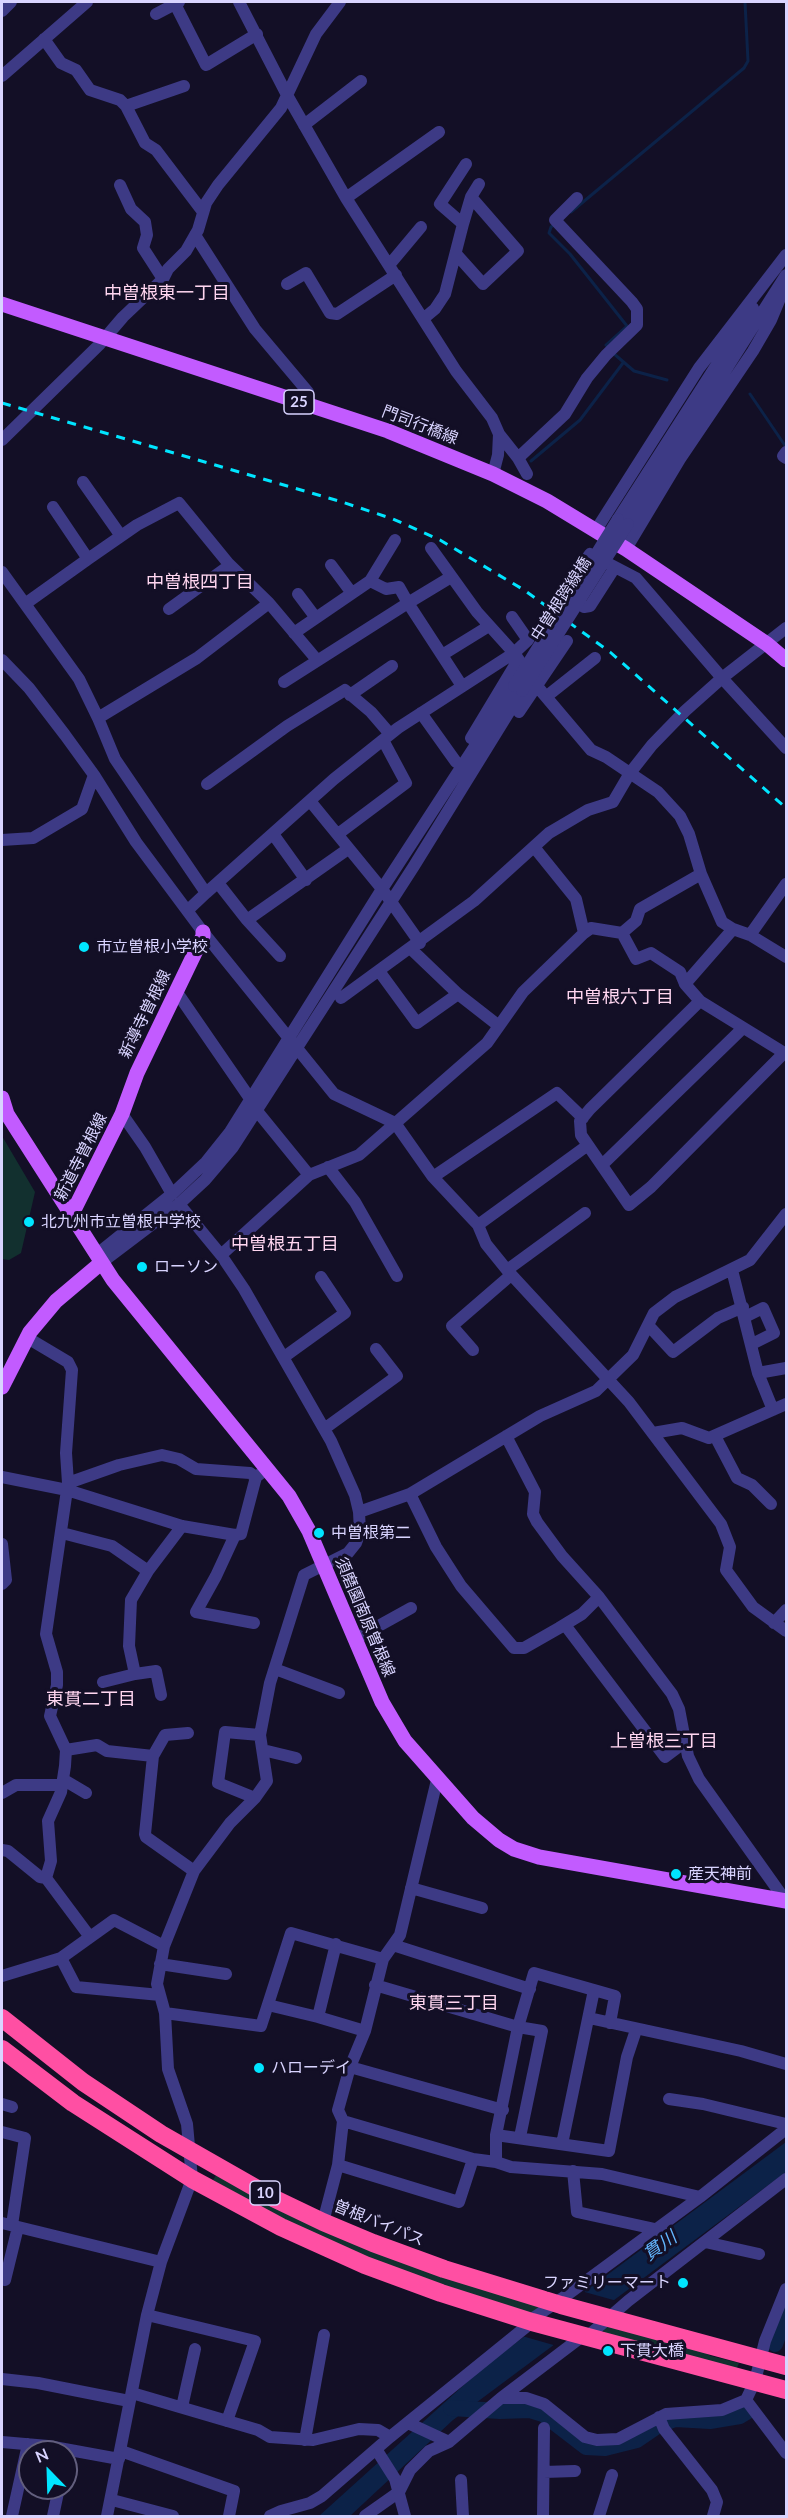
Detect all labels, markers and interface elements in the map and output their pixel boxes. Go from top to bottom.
district label: 中曽根東一丁目 [104,282,230,304]
road number: 25 [284,390,314,414]
street label: 門司行橋線 [379,402,461,448]
street label: 中曽根跨線橋 [527,554,595,644]
district label: 中曽根四丁目 [146,571,254,593]
place label: 市立曽根小学校 [96,937,208,957]
marker: 市立曽根小学校 [77,940,91,954]
street label: 新導寺曽根線 [115,967,175,1061]
district label: 中曽根六丁目 [566,986,674,1008]
street label: 新道寺曽根線 [51,1110,111,1204]
place label: 北九州市立曽根中学校 [41,1212,201,1232]
marker: 北九州市立曽根中学校 [22,1215,36,1229]
district label: 中曽根五丁目 [231,1233,339,1255]
place label: ローソン [154,1257,218,1277]
marker: ローソン [135,1260,149,1274]
place label: 中曽根第二 [331,1523,411,1543]
marker: 中曽根第二 [312,1526,326,1540]
street label: 須磨園南原曽根線 [331,1554,399,1680]
district label: 東貫二丁目 [46,1688,136,1710]
district label: 上曽根三丁目 [610,1730,718,1752]
place label: 産天神前 [688,1864,752,1884]
marker: 産天神前 [669,1867,683,1881]
district label: 東貫三丁目 [409,1992,499,2014]
place label: ハローデイ [271,2058,351,2078]
marker: ハローデイ [252,2061,266,2075]
road number: 10 [250,2181,280,2205]
street label: 曽根バイパス [331,2196,427,2250]
water label: 貫川 [639,2227,681,2265]
place label: ファミリーマート [543,2273,671,2293]
marker: ファミリーマート [676,2276,690,2290]
place label: 下貫大橋 [620,2341,684,2361]
marker: 下貫大橋 [601,2344,615,2358]
north arrow [18,2440,78,2500]
text: N [32,2444,51,2466]

